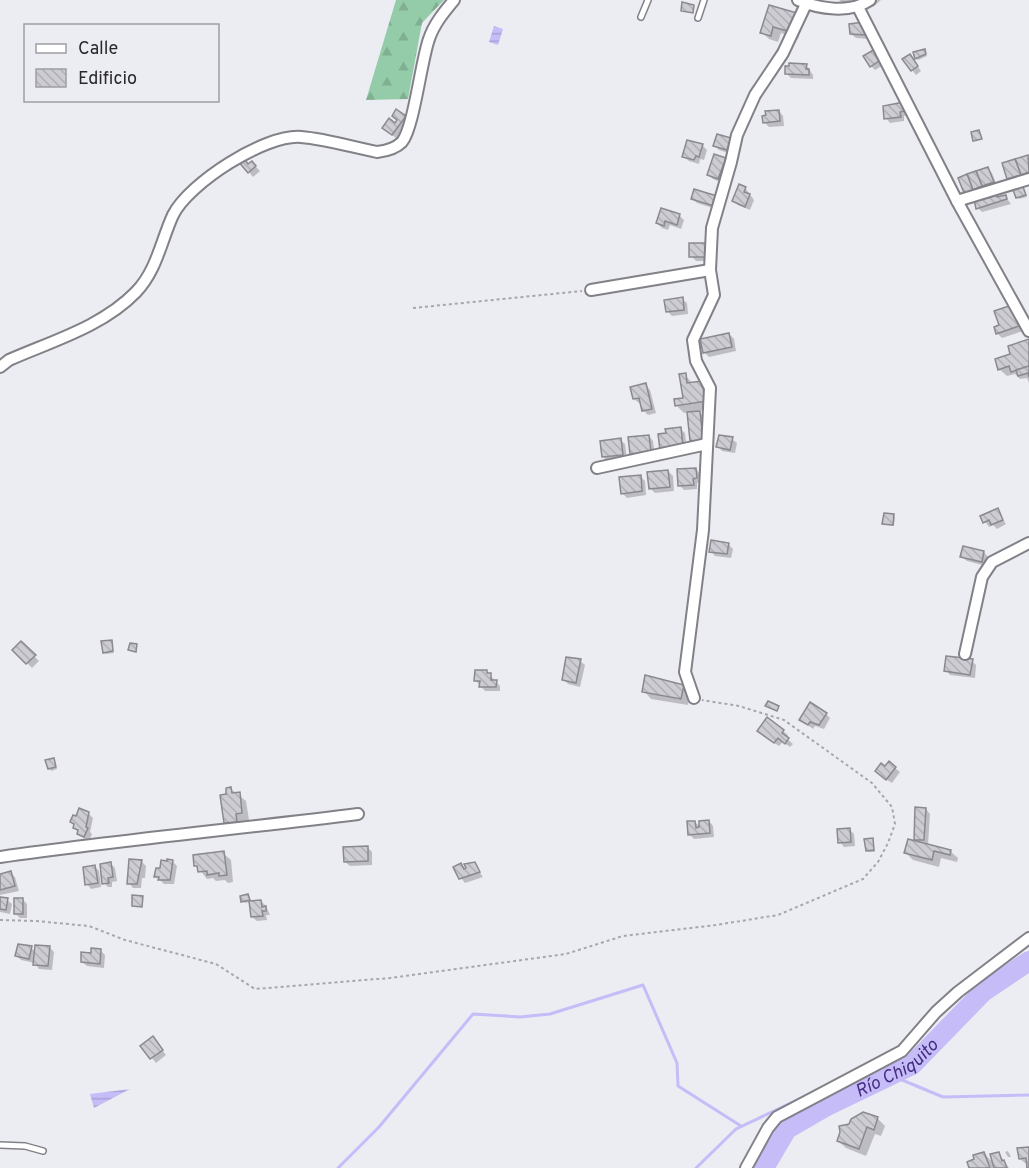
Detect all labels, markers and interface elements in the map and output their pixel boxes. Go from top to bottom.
legend [24,24,219,102]
text: Calle [78,38,118,61]
text: Edificio [78,68,137,91]
water label: Río Chiquito [852,1034,944,1104]

